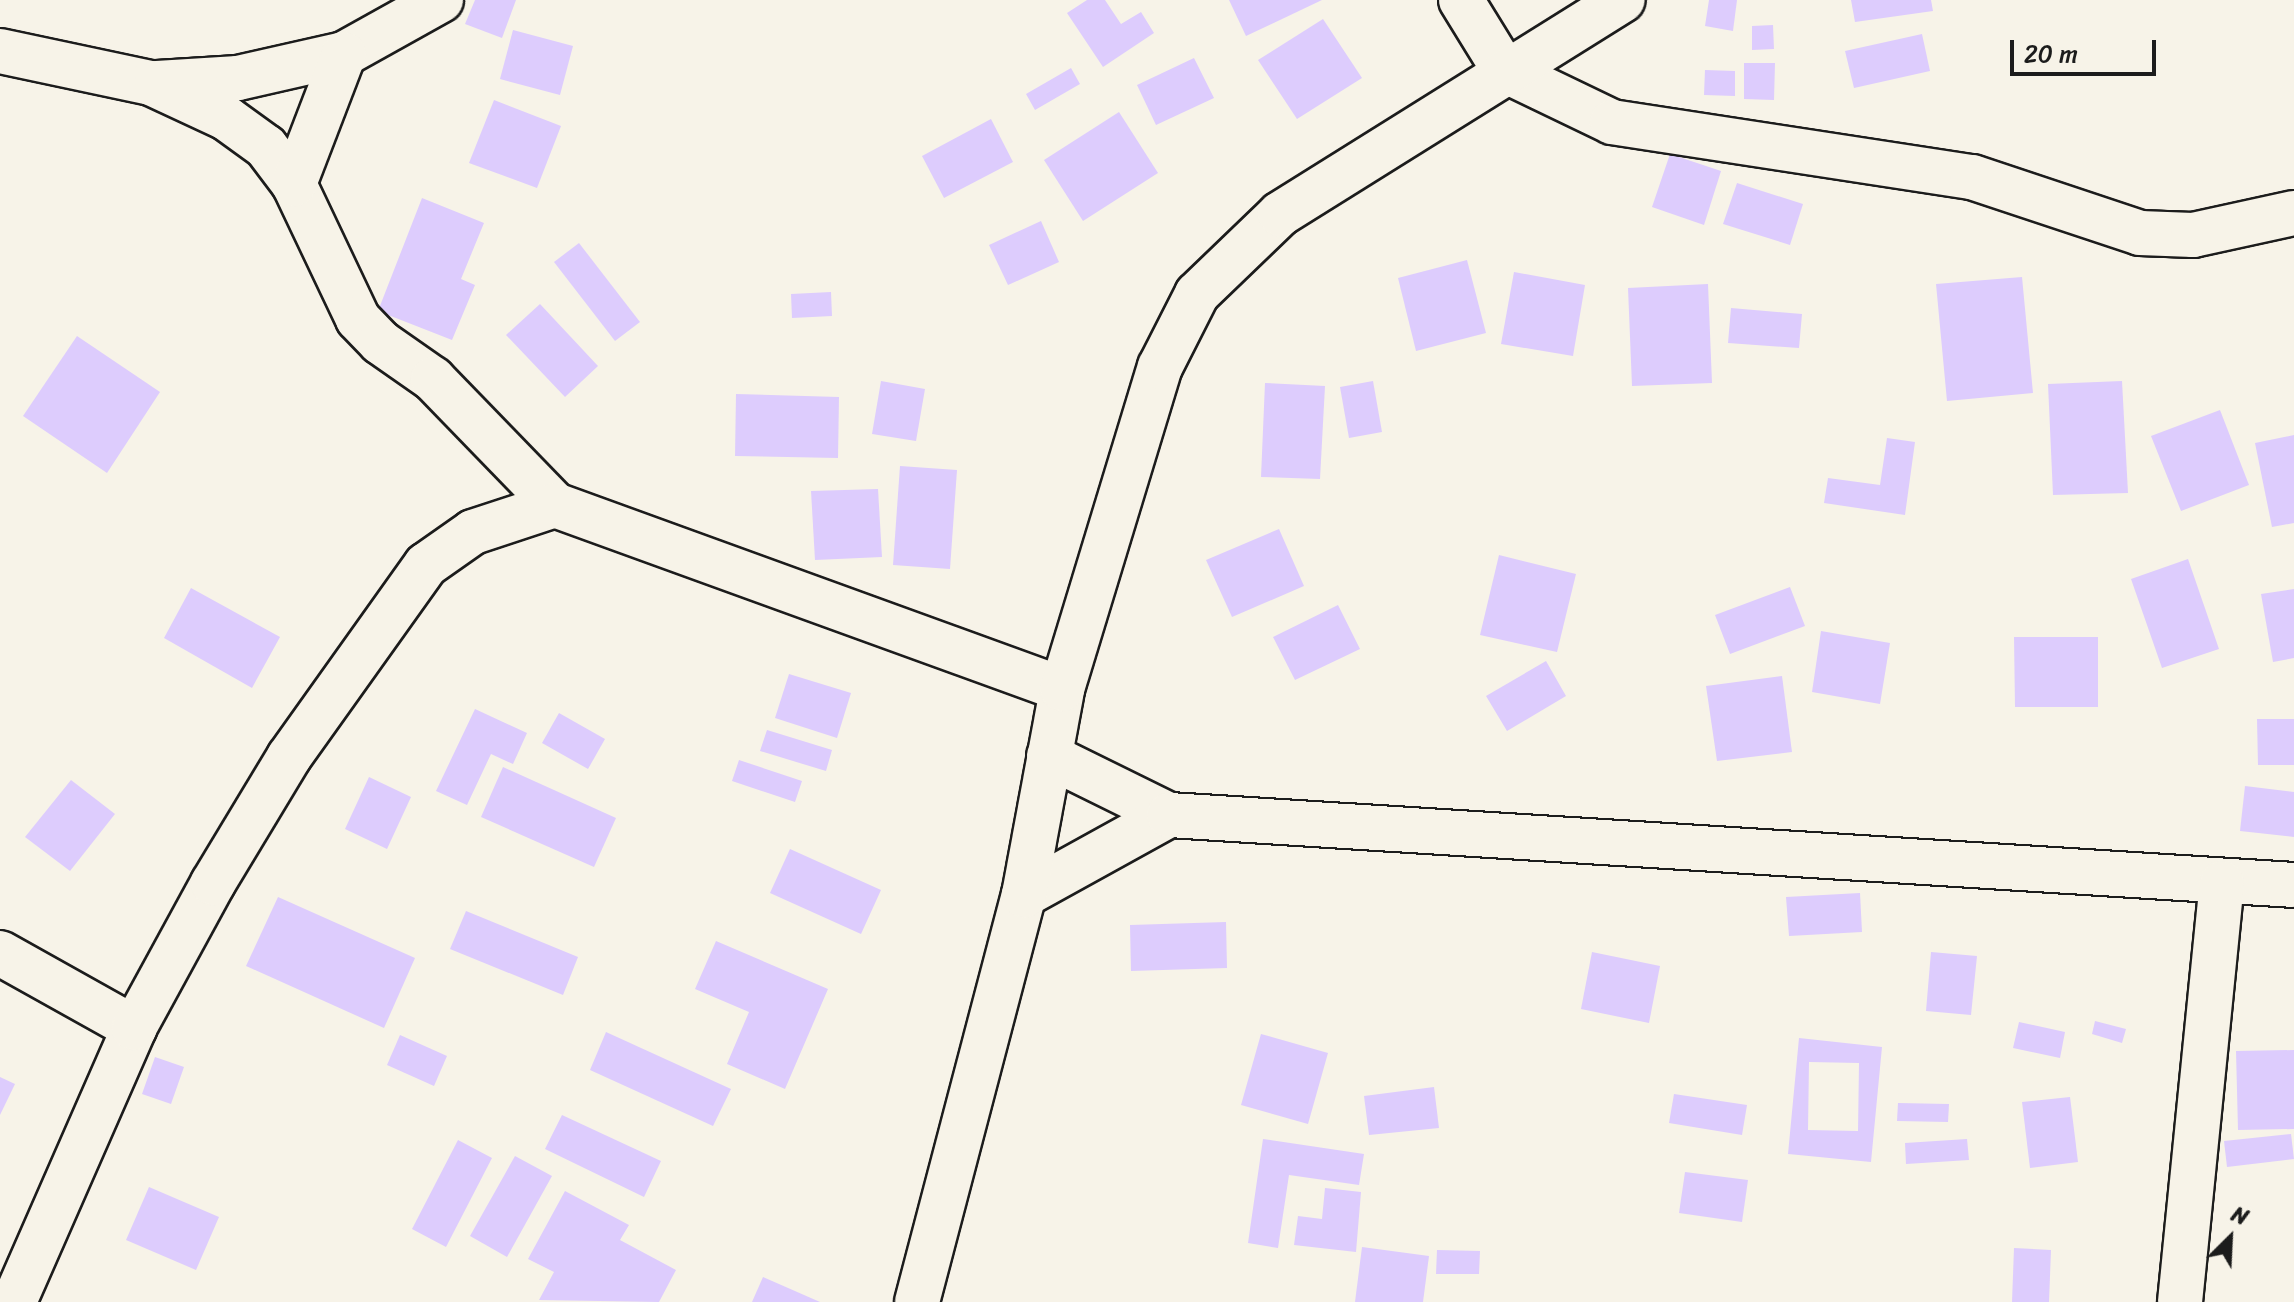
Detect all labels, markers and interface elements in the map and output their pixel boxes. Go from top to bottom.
scale bar [2014,24,2160,74]
text: 20 m [2024,33,2078,75]
text: N [2225,1195,2255,1237]
north arrow [2190,1198,2270,1278]

